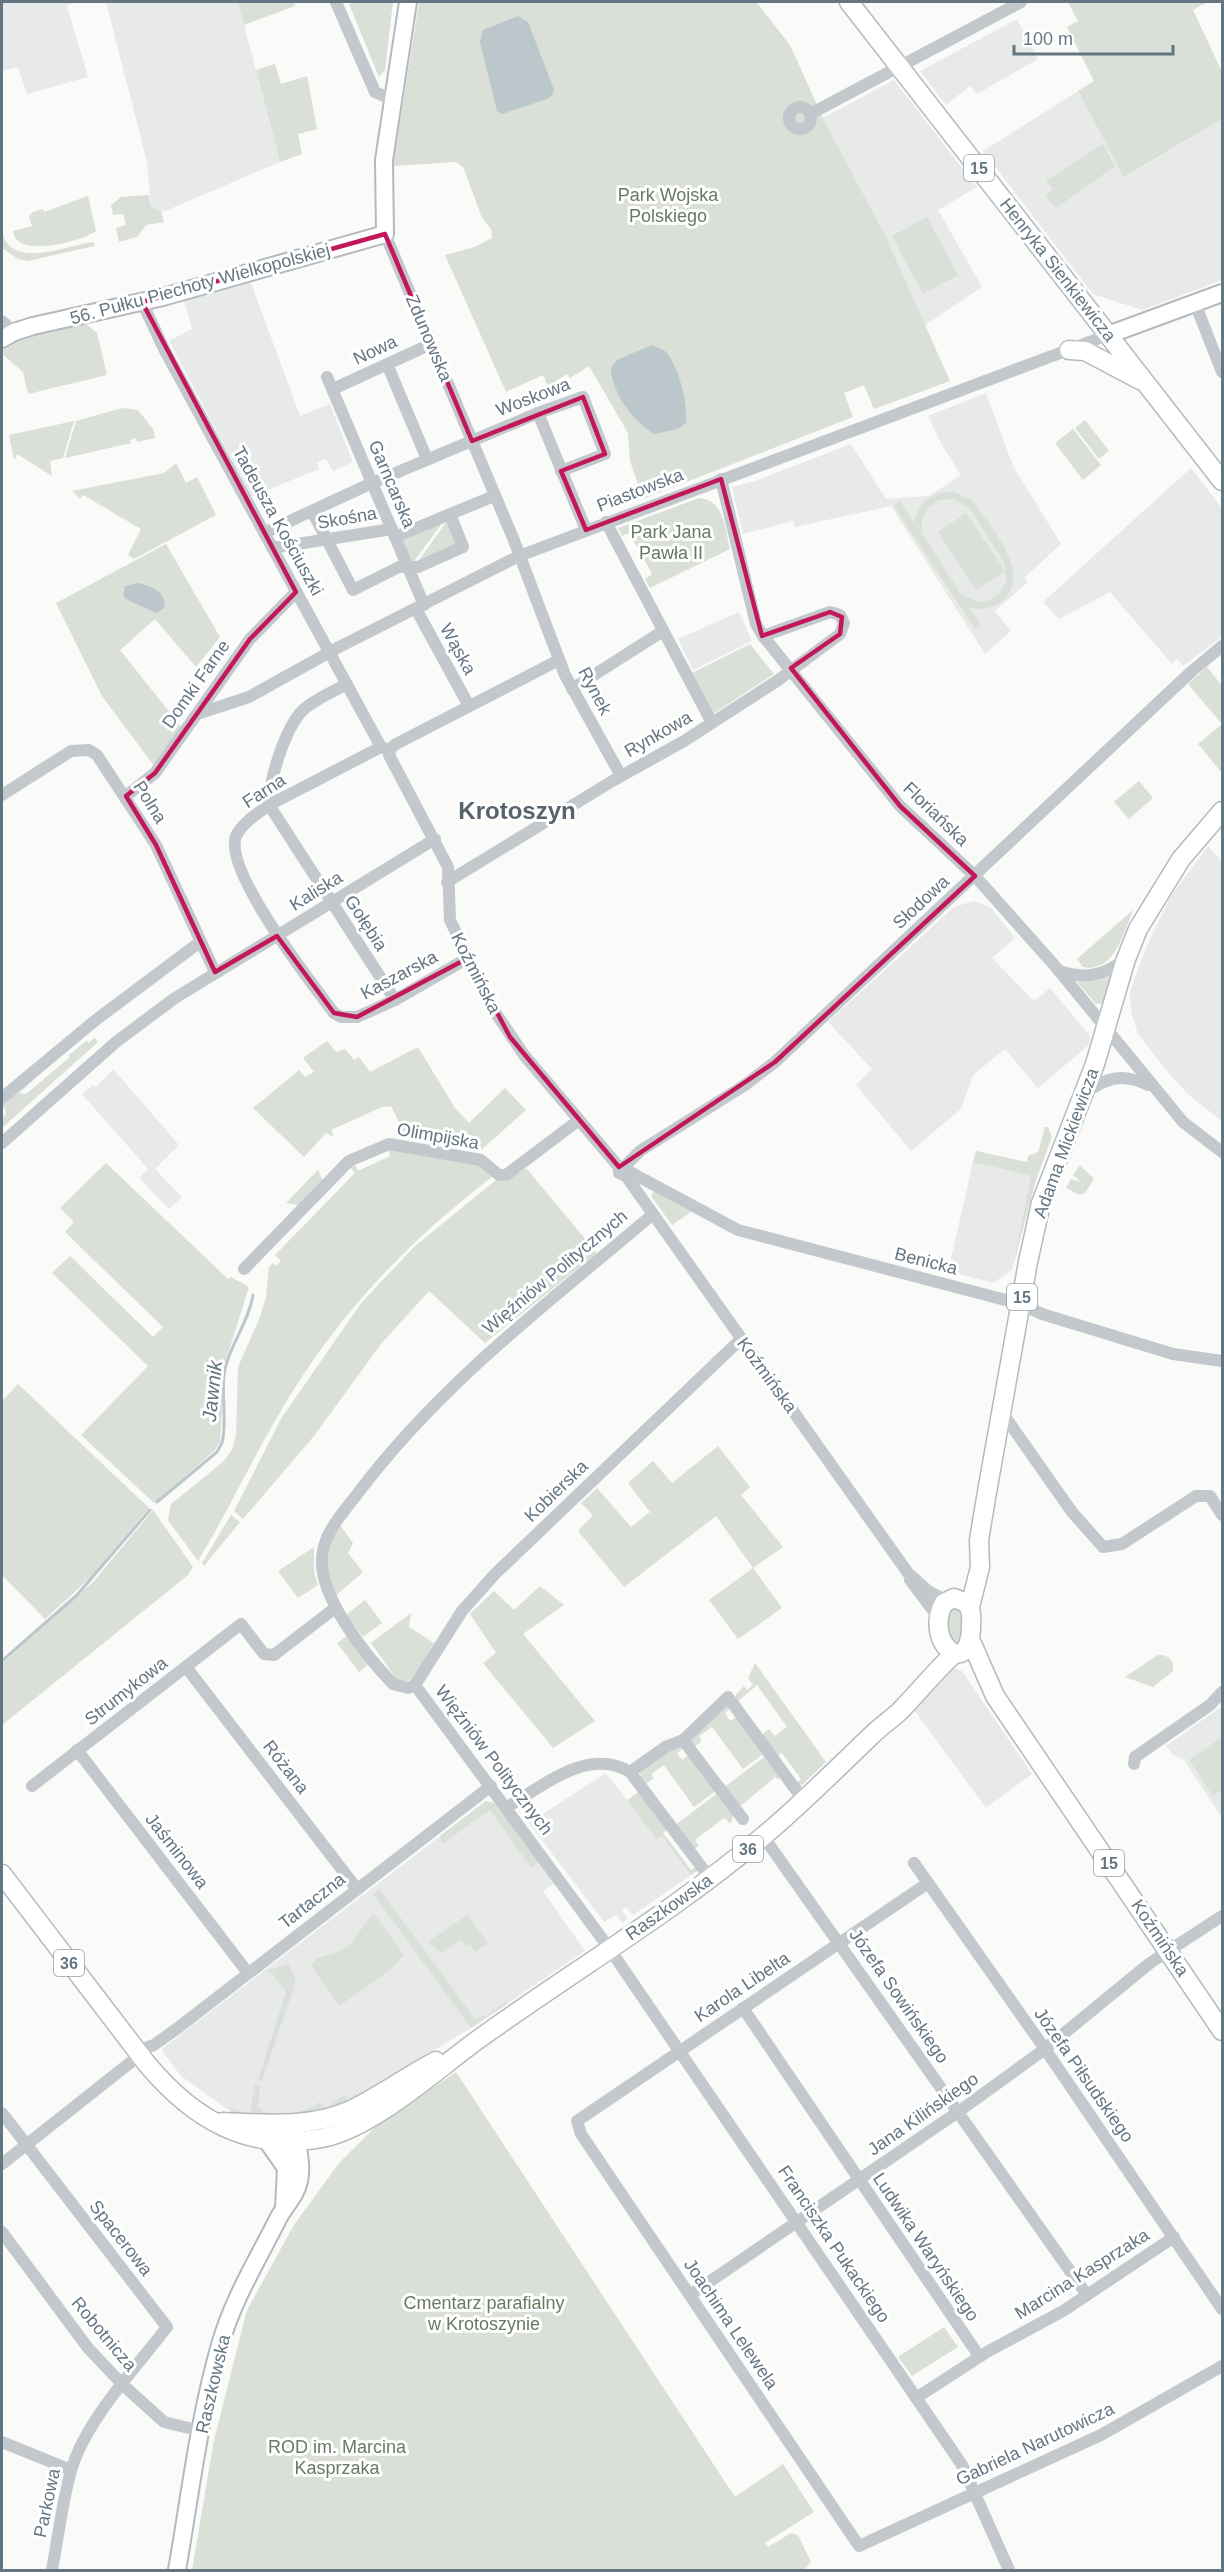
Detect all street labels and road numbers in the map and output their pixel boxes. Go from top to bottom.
road number: 15 [964,155,994,181]
street label: Henryka Sienkiewicza [996,194,1121,346]
street label: 56. Pułku Piechoty Wielkopolskiej [68,240,332,328]
street label: Zdunowska [402,292,457,385]
street label: Nowa [350,331,401,369]
street label: Woskowa [493,373,574,420]
street label: Garncarska [365,437,420,532]
street label: Tadeusza Kościuszki [229,443,327,599]
street label: Piastowska [594,464,687,516]
street label: Skośna [316,503,379,533]
street label: Wąska [436,620,481,679]
street label: Domki Farne [158,636,234,732]
street label: Rynek [574,664,616,719]
street label: Rynkowa [621,706,696,761]
street label: Farna [239,769,290,812]
street label: Polna [129,777,171,828]
street label: Floriańska [899,778,974,851]
street label: Kaliska [286,867,347,915]
street label: Słodowa [889,870,954,933]
street label: Gołębia [341,892,392,955]
street label: Koźmińska [447,929,505,1018]
street label: Kaszarska [357,946,442,1004]
street label: Adama Mickiewicza [1030,1064,1103,1221]
street label: Olimpijska [395,1119,482,1153]
street label: Więźniów Politycznych [479,1206,631,1338]
street label: Benicka [893,1244,960,1279]
road number: 15 [1007,1284,1037,1310]
street label: Koźmińska [733,1334,802,1417]
street label: Kobierska [520,1455,592,1526]
street label: Strumykowa [81,1652,172,1729]
street label: Więźniów Politycznych [431,1681,557,1839]
street label: Różana [259,1736,314,1798]
street label: Jaśminowa [141,1809,213,1893]
road number: 36 [733,1836,763,1862]
road number: 15 [1094,1850,1124,1876]
street label: Tartaczna [275,1868,350,1933]
street label: Raszkowska [622,1869,717,1944]
street label: Koźmińska [1127,1896,1193,1981]
street label: Józefa Sowińskiego [845,1925,953,2067]
street label: Karola Libelta [691,1947,794,2026]
road number: 36 [54,1950,84,1976]
street label: Józefa Piłsudskiego [1030,2004,1138,2146]
street label: Jana Kilińskiego [864,2069,982,2159]
street label: Franciszka Pukackiego [774,2162,894,2326]
street label: Ludwika Waryńskiego [869,2169,983,2325]
street label: Spacerowa [85,2196,157,2280]
street label: Marcina Kasprzaka [1011,2224,1153,2323]
street label: Joachima Lelewela [680,2255,783,2394]
street label: Robotnicza [67,2293,141,2376]
street label: Raszkowska [192,2332,234,2435]
street label: Gabriela Narutowicza [953,2398,1118,2489]
street label: Parkowa [30,2466,64,2539]

